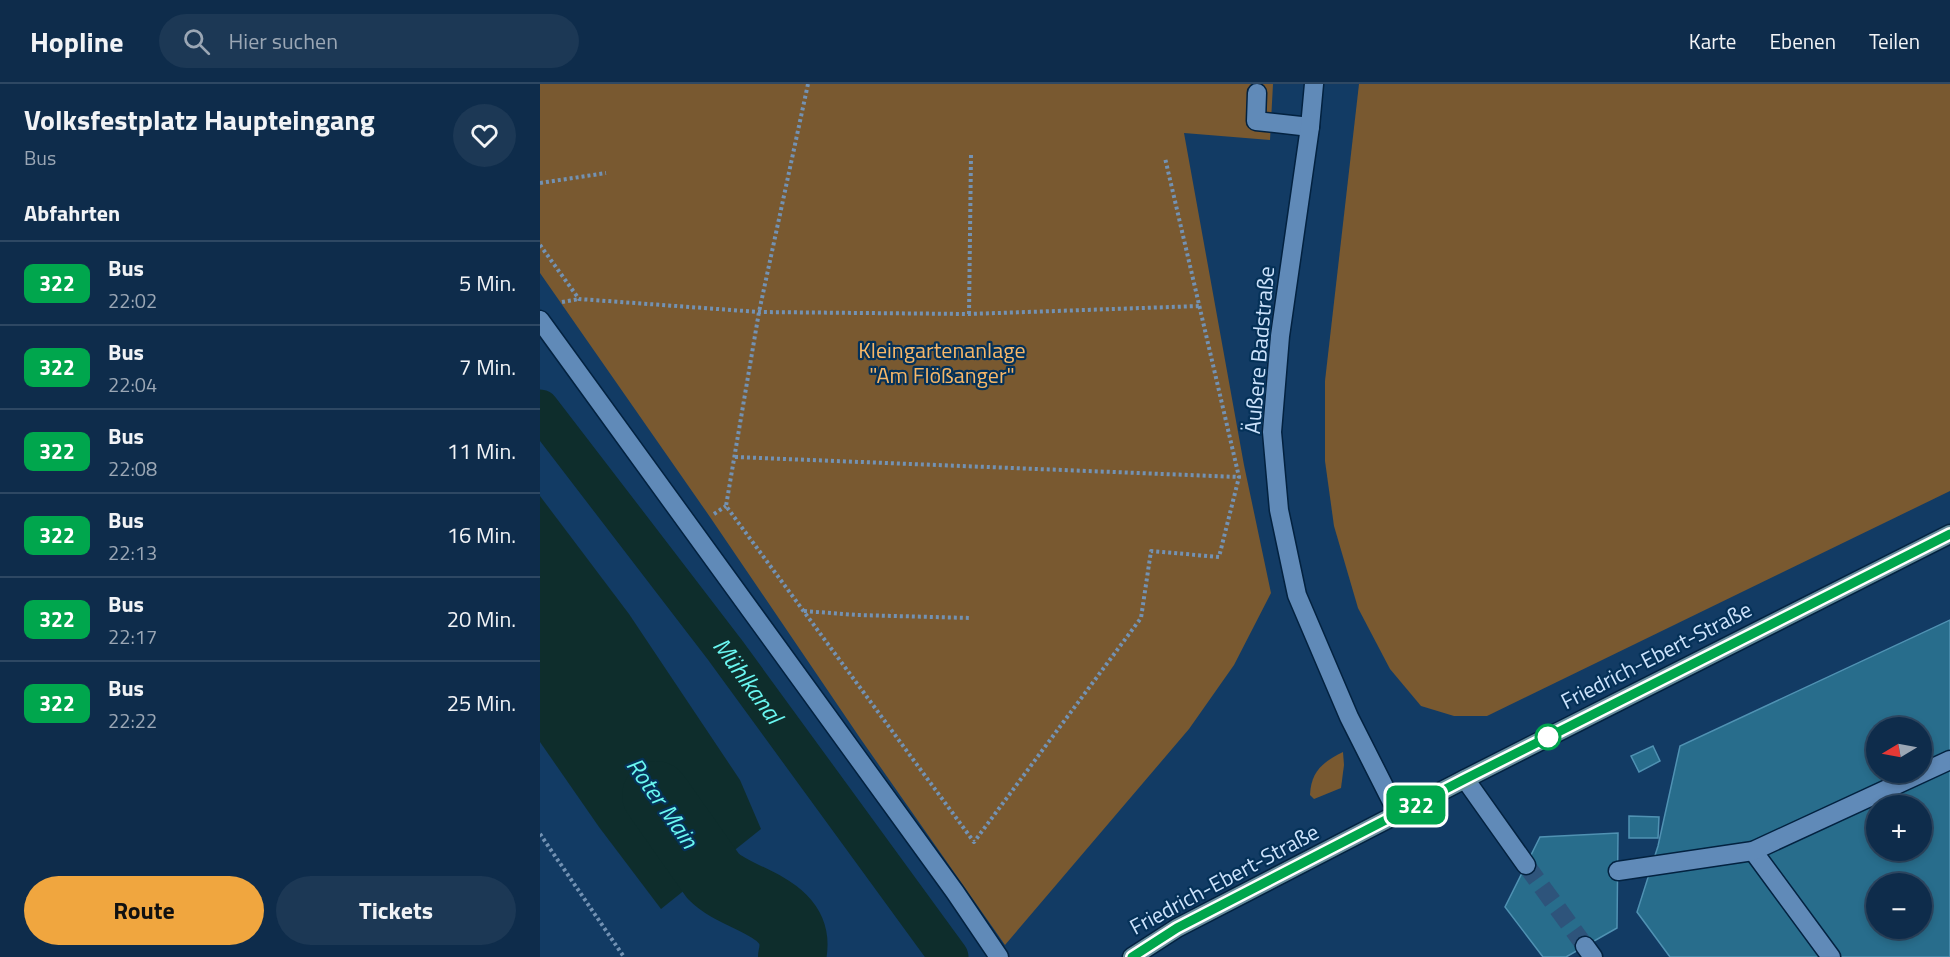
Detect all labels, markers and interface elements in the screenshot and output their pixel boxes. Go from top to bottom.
search box [159,14,579,68]
text: Hopline [30,20,123,63]
text: Hier suchen [228,24,338,58]
icon: search [180,25,213,58]
text: Karte [1689,25,1736,57]
text: Ebenen [1769,25,1836,57]
text: Teilen [1869,25,1920,57]
text: Volksfestplatz Haupteingang [24,98,375,141]
button: heart [453,104,516,167]
text: Bus [24,142,56,173]
text: Abfahrten [24,196,120,230]
text: Bus [108,251,144,285]
street label: Äußere Badstraße [1235,265,1283,435]
text: 5 Min. [459,266,516,300]
text: 322 [39,267,75,299]
text: 22:02 [108,285,157,316]
park label: Kleingartenanlage "Am Flößanger" [858,333,1026,392]
text: Bus [108,335,144,369]
text: 7 Min. [459,350,516,384]
text: 322 [39,351,75,383]
text: 22:04 [108,369,157,400]
text: Bus [108,419,144,453]
text: 11 Min. [447,434,516,468]
text: 322 [39,435,75,467]
text: 22:08 [108,453,157,484]
text: Bus [108,503,144,537]
text: 16 Min. [447,518,516,552]
text: 322 [39,519,75,551]
text: 22:13 [108,537,157,568]
text: Bus [108,587,144,621]
street label: Friedrich-Ebert-Straße [1555,592,1757,718]
text: 20 Min. [447,602,516,636]
text: 322 [39,603,75,635]
text: 22:17 [108,621,157,652]
water label: Mühlkanal [705,629,794,733]
text: Bus [108,671,144,705]
text: 25 Min. [447,686,516,720]
text: 322 [39,687,75,719]
text: 22:22 [108,705,157,736]
north arrow [1866,717,1932,783]
map controls [1866,717,1932,939]
unlabelled marker [1535,724,1561,750]
water label: Roter Main [618,749,708,856]
line badge: 322 [1382,786,1450,824]
text: 322 [1398,789,1434,821]
button: + [1866,795,1932,861]
street label: Friedrich-Ebert-Straße [1123,815,1325,943]
button: − [1866,873,1932,939]
button: Route [24,876,264,945]
button: Tickets [276,876,516,945]

